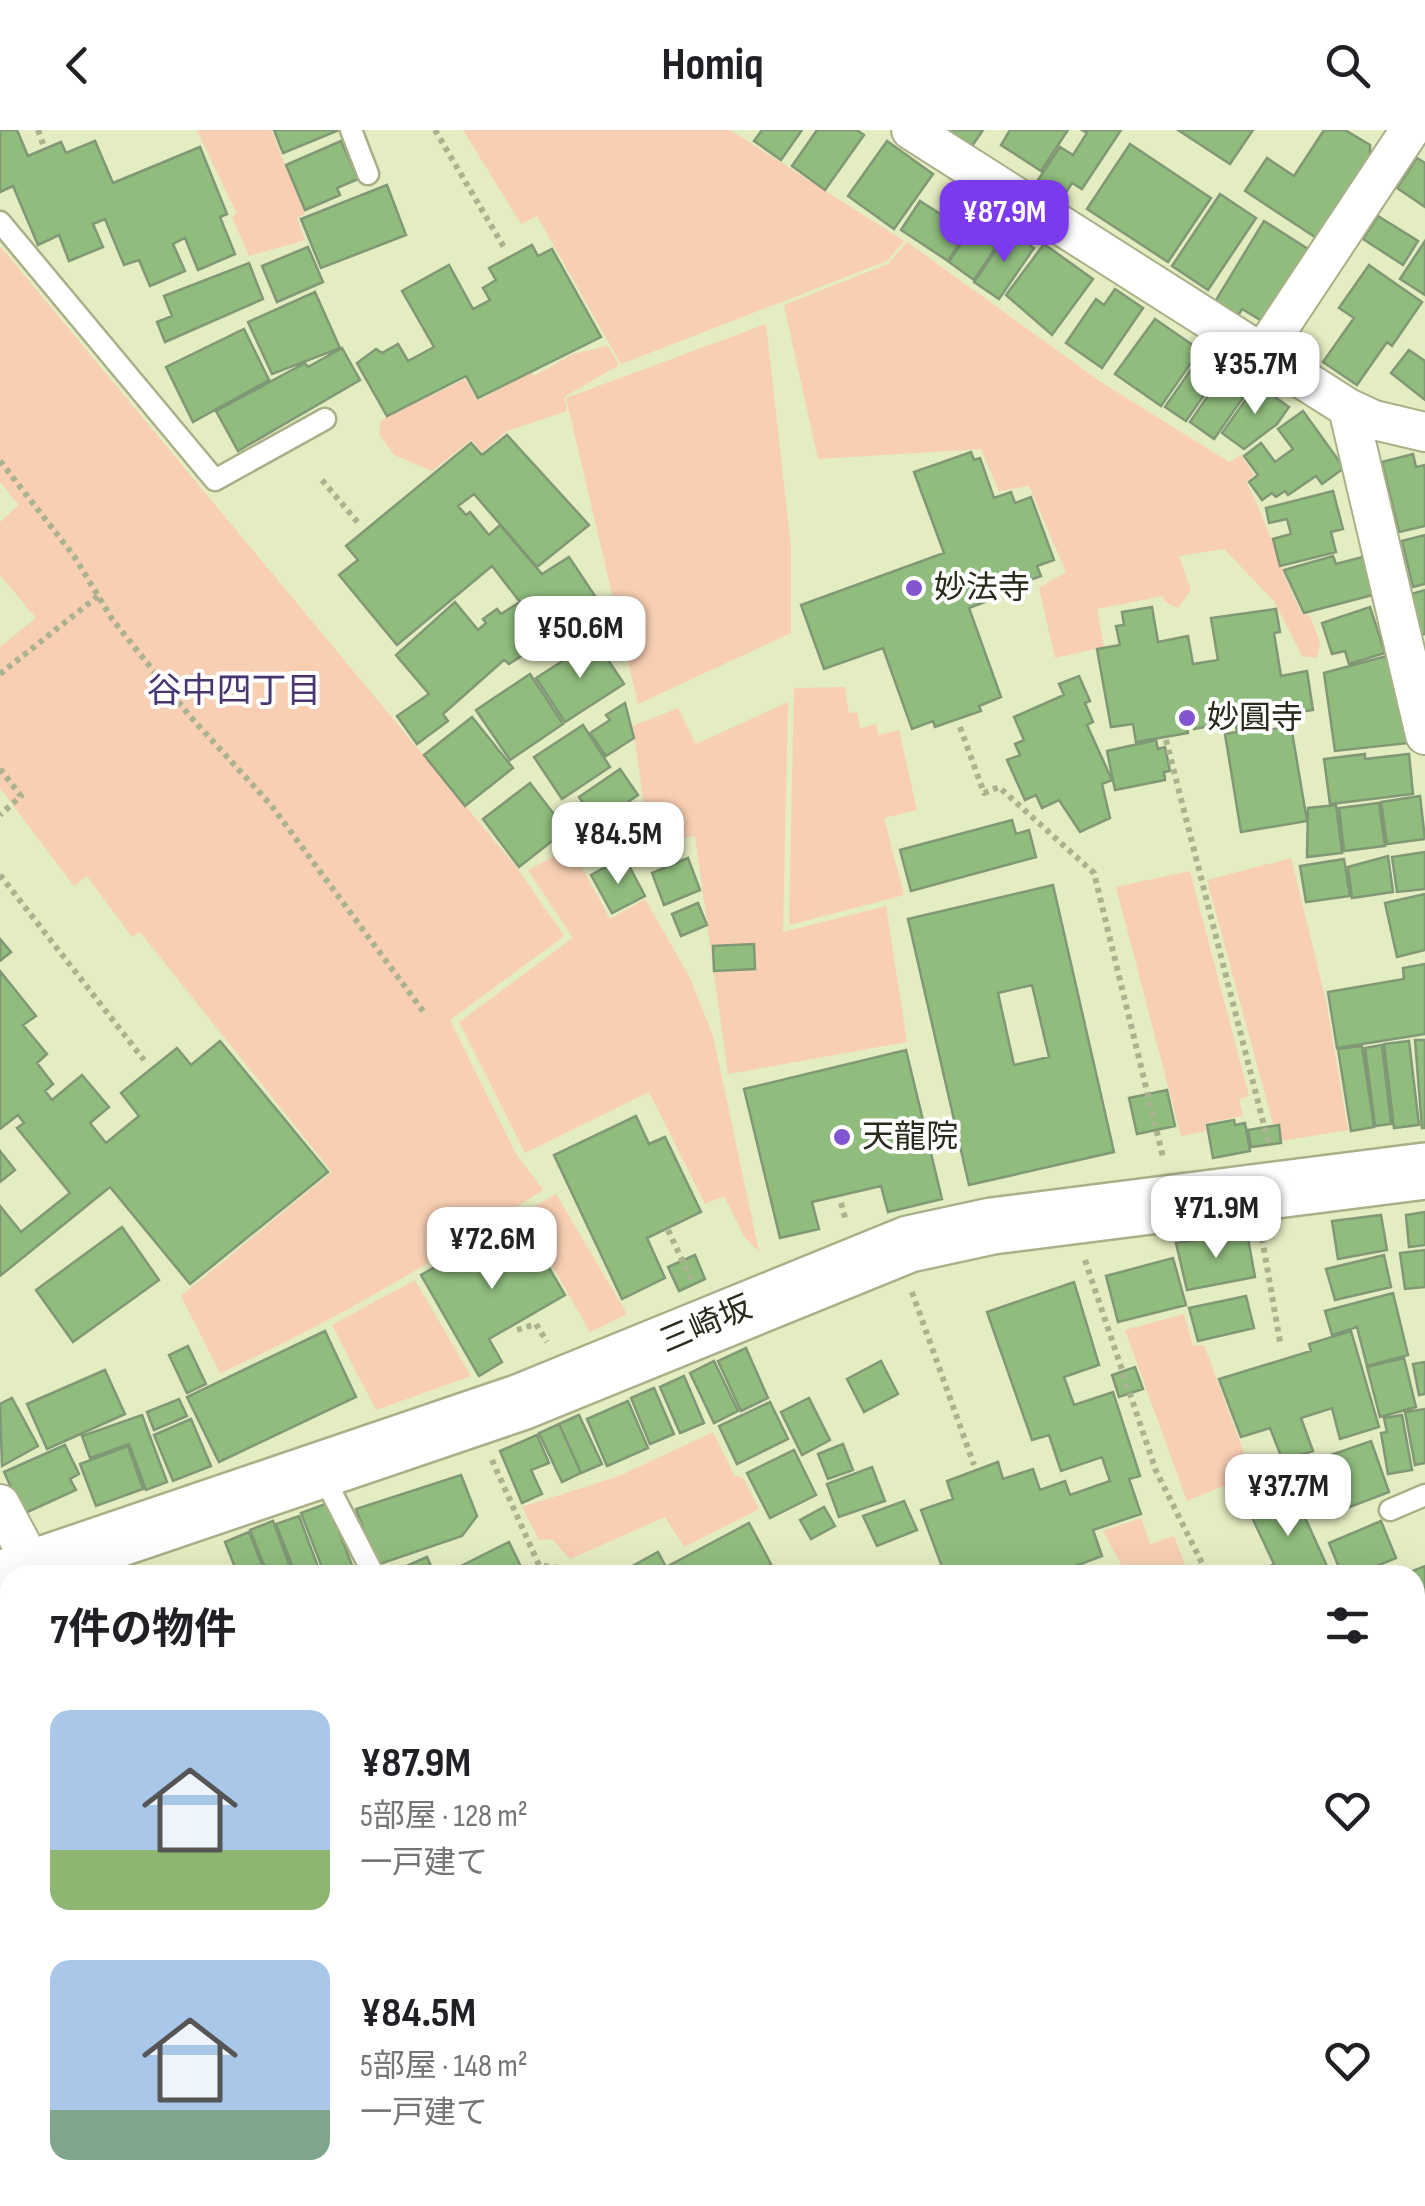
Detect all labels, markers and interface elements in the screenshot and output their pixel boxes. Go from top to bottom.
icon: back [50,38,105,93]
text: Homiq [661,38,764,93]
icon: search [1320,38,1375,93]
pin: ¥87.9M [923,180,1085,265]
text: ¥87.9M [962,193,1046,232]
pin: ¥35.7M [1174,332,1336,417]
text: ¥35.7M [1212,345,1298,384]
place label: 妙法寺 [934,569,1030,608]
marker: 妙法寺 [903,577,925,599]
pin: ¥50.6M [499,596,661,681]
text: ¥50.6M [537,609,623,648]
district label: 谷中四丁目 [146,670,322,713]
place label: 妙圓寺 [1207,699,1303,738]
marker: 妙圓寺 [1176,707,1198,729]
pin: ¥84.5M [537,802,699,887]
text: ¥84.5M [574,815,662,854]
place label: 天龍院 [862,1118,958,1157]
marker: 天龍院 [831,1126,853,1148]
pin: ¥71.9M [1135,1176,1297,1261]
text: ¥71.9M [1173,1189,1259,1228]
pin: ¥72.6M [411,1207,573,1292]
text: ¥72.6M [449,1220,535,1259]
street label: 三崎坂 [654,1288,758,1362]
pin: ¥37.7M [1207,1454,1369,1539]
text: ¥37.7M [1247,1467,1329,1506]
icon: filters [1320,1598,1375,1653]
text: 7件の物件 [50,1605,236,1656]
text: ¥87.9M [360,1738,471,1789]
icon: home [130,1750,250,1870]
icon: heart [1320,1783,1375,1838]
text: 5部屋 · 128 m² [360,1797,528,1836]
text: 一戸建て [360,1844,488,1883]
text: ¥84.5M [360,1988,476,2039]
icon: home [130,2000,250,2120]
icon: heart [1320,2033,1375,2088]
text: 5部屋 · 148 m² [360,2047,528,2086]
text: 一戸建て [360,2094,488,2133]

